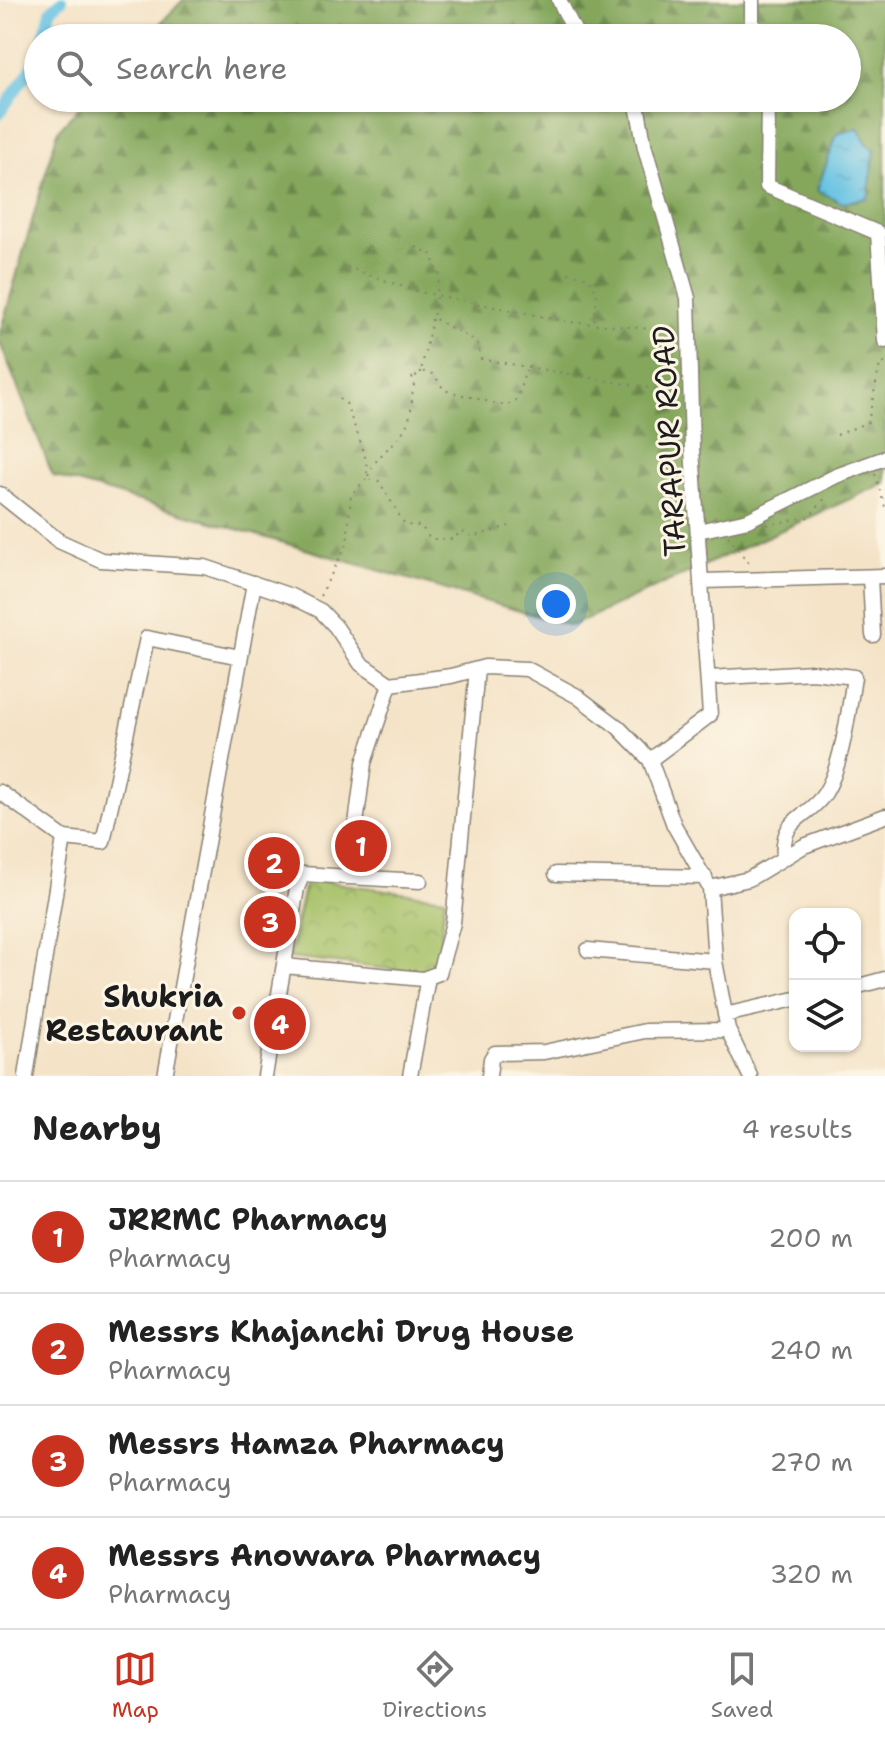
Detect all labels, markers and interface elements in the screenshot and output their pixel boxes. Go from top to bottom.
search box [24,24,861,112]
icon: search [52,46,96,90]
text: Search here [116,48,287,89]
street label: TARAPUR ROAD [642,324,696,558]
your location [536,584,576,624]
pin: 1 [335,816,387,876]
pin: 2 [248,833,300,893]
pin: 3 [244,892,296,952]
map controls [789,908,861,1052]
button: locate [789,908,861,980]
place label: Shukria Restaurant [45,976,223,1051]
button: layers [789,980,861,1052]
pin: 4 [254,994,306,1054]
marker: Shukria Restaurant [230,1004,248,1022]
text: Nearby [32,1105,162,1151]
text: 4 results [741,1111,853,1146]
text: JRRMC Pharmacy [108,1199,388,1240]
text: 1 [52,1220,64,1255]
text: 200 m [768,1220,853,1255]
text: Pharmacy [108,1240,232,1275]
text: Messrs Khajanchi Drug House [108,1311,574,1352]
text: 2 [49,1332,67,1367]
text: 240 m [769,1332,853,1367]
text: Pharmacy [108,1352,232,1387]
text: Messrs Hamza Pharmacy [108,1423,505,1464]
text: 3 [49,1444,67,1479]
text: 270 m [770,1444,853,1479]
text: Pharmacy [108,1464,232,1499]
text: Messrs Anowara Pharmacy [108,1535,541,1576]
text: 4 [49,1556,67,1591]
text: 320 m [770,1556,853,1591]
text: Pharmacy [108,1576,232,1611]
tab: Map [112,1647,159,1724]
tab: Directions [382,1647,487,1724]
tab: Saved [711,1647,773,1724]

